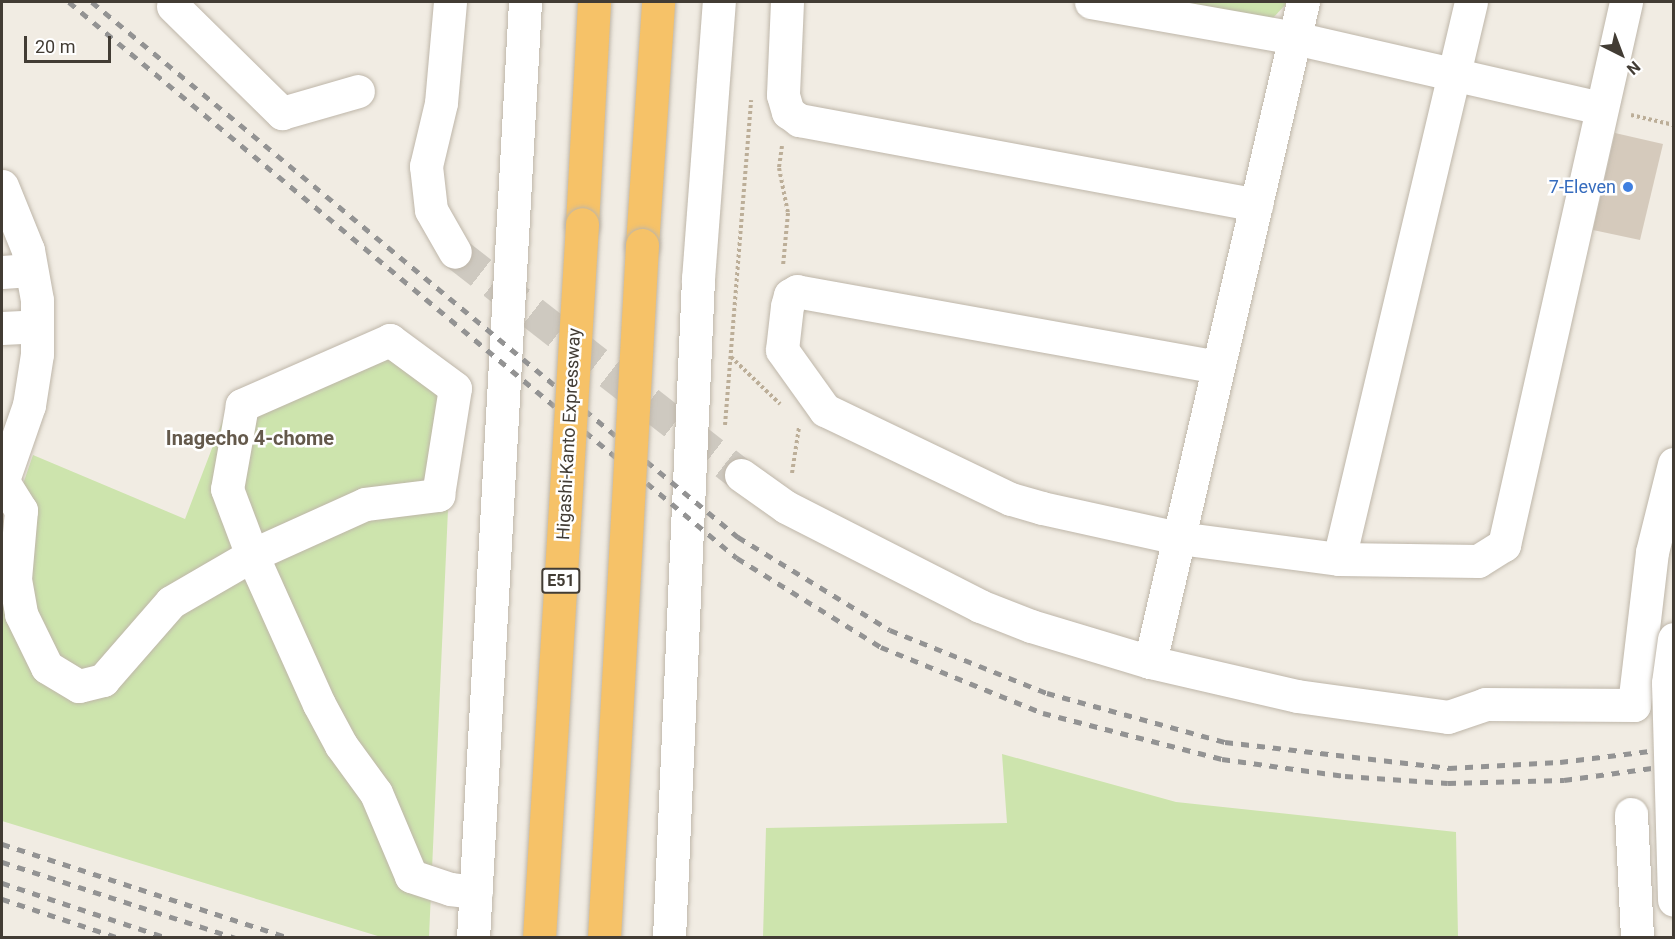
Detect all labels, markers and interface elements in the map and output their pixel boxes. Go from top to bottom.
scale bar [27,24,114,62]
north arrow [1591,24,1651,84]
text: 20 m [35,36,75,57]
text: N [1623,57,1644,79]
place label: 7-Eleven [1549,176,1616,198]
marker: 7-Eleven [1621,180,1635,194]
street label: Higashi-Kanto Expressway [553,327,585,541]
district label: Inagecho 4-chome [166,426,334,450]
road number: E51 [540,568,582,594]

